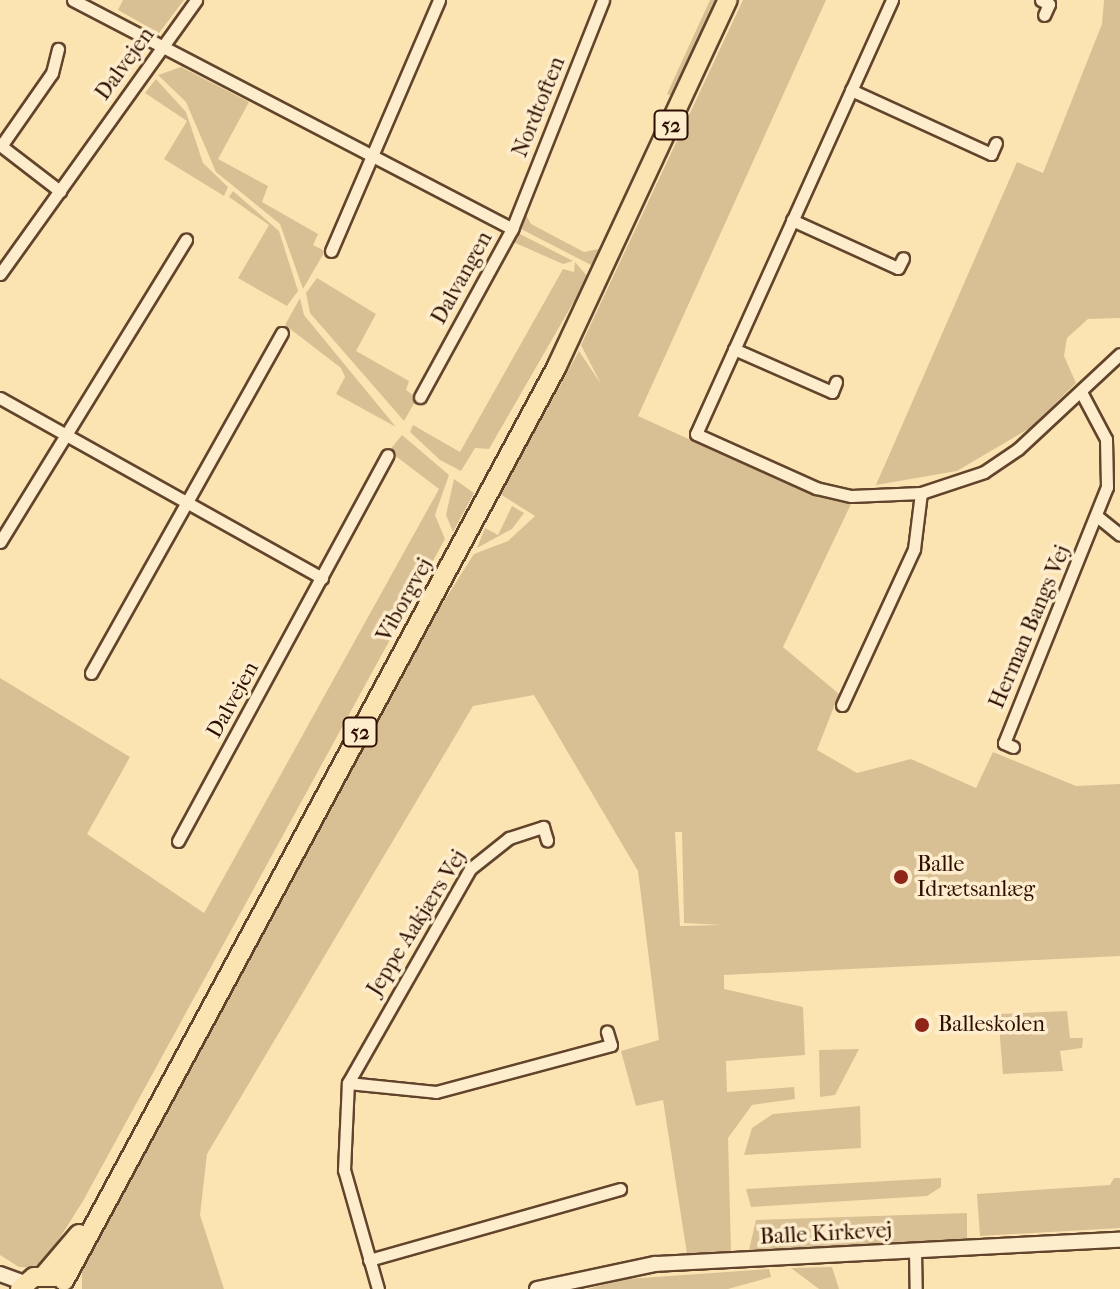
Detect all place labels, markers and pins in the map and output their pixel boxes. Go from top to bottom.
place label: Balle Idrætsanlæg [917,851,1035,902]
marker: Balle Idrætsanlæg [892,868,910,886]
place label: Balleskolen [938,1012,1045,1038]
marker: Balleskolen [913,1016,931,1034]

